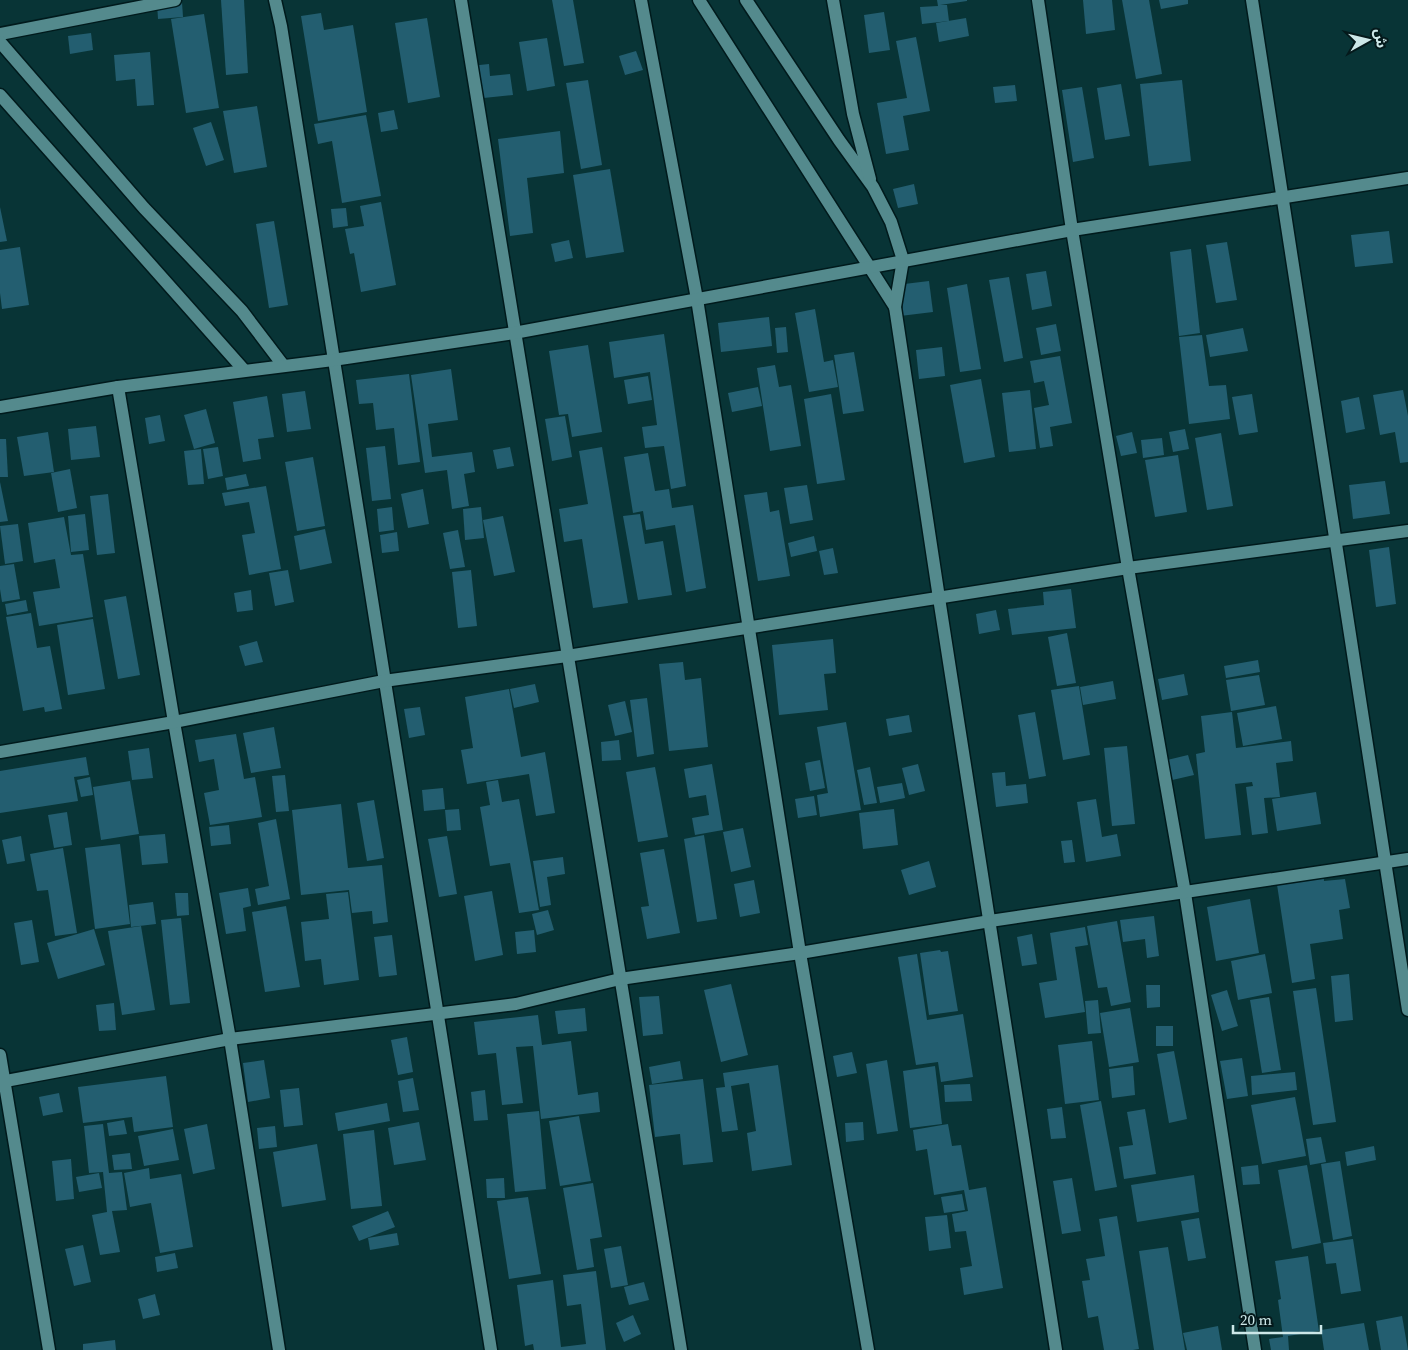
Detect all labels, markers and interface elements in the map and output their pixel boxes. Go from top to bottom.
north arrow [1343,15,1393,65]
text: ش [1370,27,1392,49]
scale bar [1233,1302,1320,1334]
text: 20 m [1240,1309,1272,1330]

